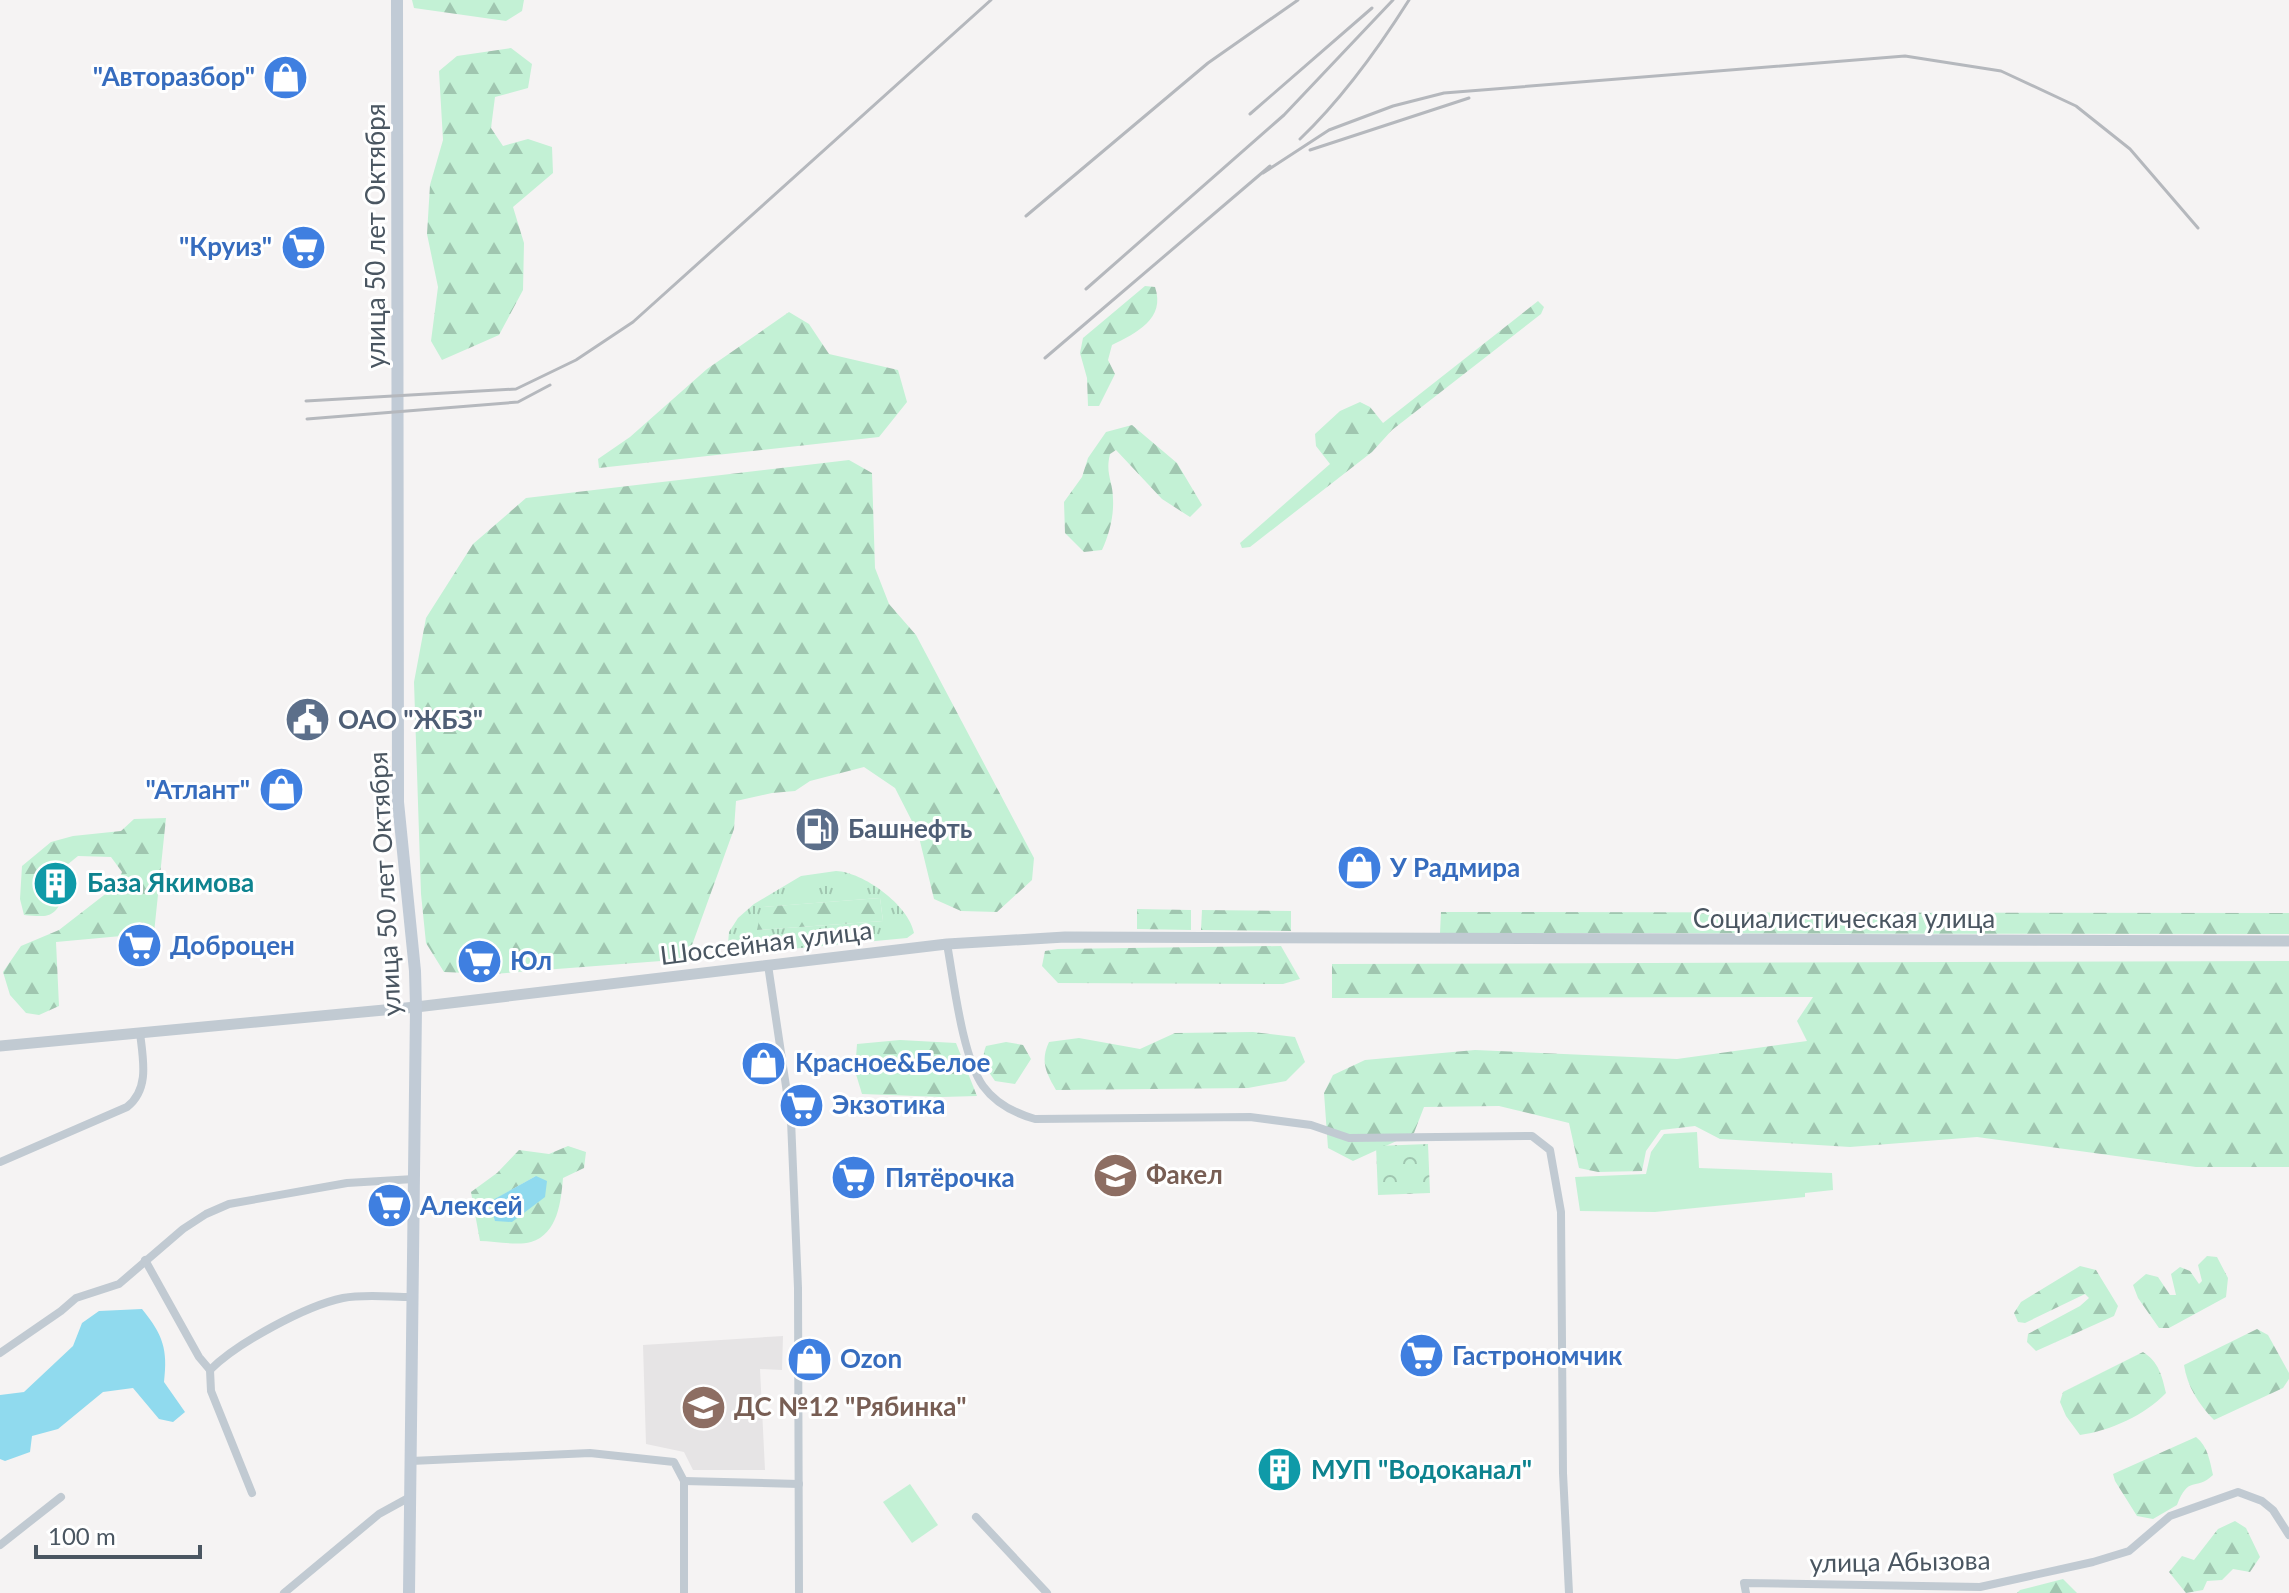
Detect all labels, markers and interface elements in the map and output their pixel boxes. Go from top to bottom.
shop icon: "Авторазбор" [262,53,310,101]
place label: "Авторазбор" [93,60,255,92]
street label: улица 50 лет Октября [359,104,391,368]
supermarket icon: "Круиз" [279,223,327,271]
place label: "Круиз" [179,230,272,262]
public building icon: ОАО "ЖБЗ" [283,696,331,744]
place label: ОАО "ЖБЗ" [338,703,483,735]
street label: улица 50 лет Октября [361,751,407,1017]
shop icon: "Атлант" [257,766,305,814]
place label: "Атлант" [146,773,250,805]
fuel station icon: Башнефть [793,805,841,853]
place label: Башнефть [848,812,973,844]
shop icon: У Радмира [1335,844,1383,892]
place label: У Радмира [1389,851,1520,883]
building icon: База Якимова [32,859,80,907]
place label: База Якимова [87,866,254,898]
street label: Социалистическая улица [1693,902,1995,934]
street label: Шоссейная улица [658,913,874,971]
supermarket icon: Доброцен [115,922,163,970]
place label: Доброцен [170,929,295,961]
supermarket icon: Юл [455,937,503,985]
place label: Юл [510,944,552,976]
shop icon: Красное&Белое [740,1039,788,1087]
place label: Красное&Белое [795,1046,990,1078]
supermarket icon: Экзотика [777,1081,825,1129]
place label: Экзотика [832,1088,945,1120]
school or university icon: Факел [1091,1151,1139,1199]
supermarket icon: Пятёрочка [830,1154,878,1202]
place label: Факел [1146,1158,1223,1190]
place label: Пятёрочка [885,1161,1015,1193]
supermarket icon: Алексей [365,1182,413,1230]
place label: Алексей [419,1189,523,1221]
supermarket icon: Гастрономчик [1397,1332,1445,1380]
shop icon: Ozon [785,1335,833,1383]
place label: Гастрономчик [1452,1339,1622,1371]
place label: Ozon [840,1342,902,1374]
school or university icon: ДС №12 "Рябинка" [679,1383,727,1431]
place label: ДС №12 "Рябинка" [734,1390,966,1422]
building icon: МУП "Водоканал" [1256,1446,1304,1494]
place label: МУП "Водоканал" [1311,1453,1532,1485]
scale bar [36,1509,200,1559]
text: 100 m [48,1521,116,1550]
street label: улица Абызова [1809,1543,1991,1579]

